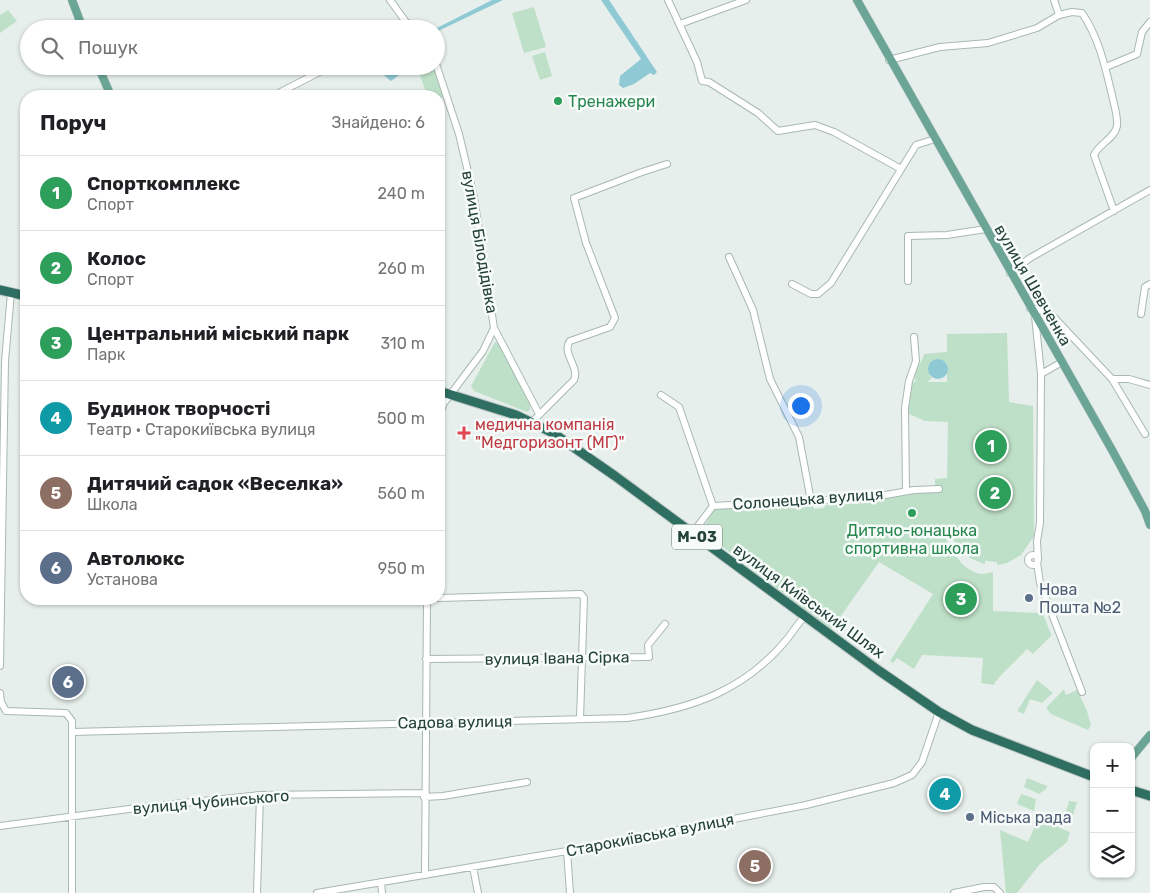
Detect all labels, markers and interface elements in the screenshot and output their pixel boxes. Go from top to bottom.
search box [20,20,445,75]
icon: search [38,34,66,62]
text: Пошук [78,36,138,59]
place label: Тренажери [568,92,655,111]
marker: Тренажери [552,95,564,107]
text: Поруч [40,110,106,135]
text: Знайдено: 6 [332,113,425,132]
street label: вулиця Білодідівка [458,169,502,315]
text: Спорткомплекс [87,172,240,195]
text: 1 [52,184,60,203]
text: 240 m [378,184,425,203]
text: Спорт [87,195,134,214]
street label: вулиця Шевченка [991,221,1075,349]
text: Колос [87,247,146,270]
text: 2 [51,259,61,278]
text: 260 m [378,259,425,278]
text: Спорт [87,270,134,289]
text: Центральний міський парк [87,322,349,345]
text: 3 [51,334,61,353]
text: 310 m [381,334,425,353]
text: Парк [87,345,125,364]
your location [788,393,814,419]
text: Будинок творчості [87,397,270,420]
text: 4 [51,409,61,428]
text: 500 m [377,409,425,428]
place label: медична компанія "Медгоризонт (МГ)" [475,415,624,452]
text: Театр · Старокиївська вулиця [87,420,316,439]
marker: медична компанія "Медгоризонт (МГ)" [457,426,471,440]
pin: 1 [975,427,1007,465]
text: Дитячий садок «Веселка» [87,472,343,495]
pin: 2 [979,474,1011,512]
text: 5 [51,484,61,503]
text: 560 m [378,484,425,503]
street label: Солонецька вулиця [732,484,884,514]
text: Школа [87,495,138,514]
marker: Дитячо-юнацька спортивна школа [906,507,918,519]
place label: Дитячо-юнацька спортивна школа [845,521,979,558]
road number: М-03 [672,524,722,550]
street label: вулиця Київський Шлях [730,540,889,663]
text: Автолюкс [87,547,185,570]
text: 6 [51,559,61,578]
text: 950 m [378,559,425,578]
text: Установа [87,570,158,589]
pin: 3 [945,580,977,618]
place label: Нова Пошта №2 [1039,580,1121,617]
marker: Нова Пошта №2 [1023,592,1035,604]
street label: вулиця Івана Сірка [484,647,630,669]
pin: 6 [52,663,84,701]
street label: Садова вулиця [397,711,513,733]
map controls [1090,743,1135,878]
button: + [1090,743,1135,788]
pin: 4 [929,775,961,813]
street label: вулиця Чубинського [132,786,290,818]
button: − [1090,788,1135,833]
place label: Міська рада [980,808,1072,827]
street label: Старокиївська вулиця [564,809,736,861]
marker: Міська рада [964,811,976,823]
button: layers [1090,833,1135,878]
pin: 5 [739,847,771,885]

